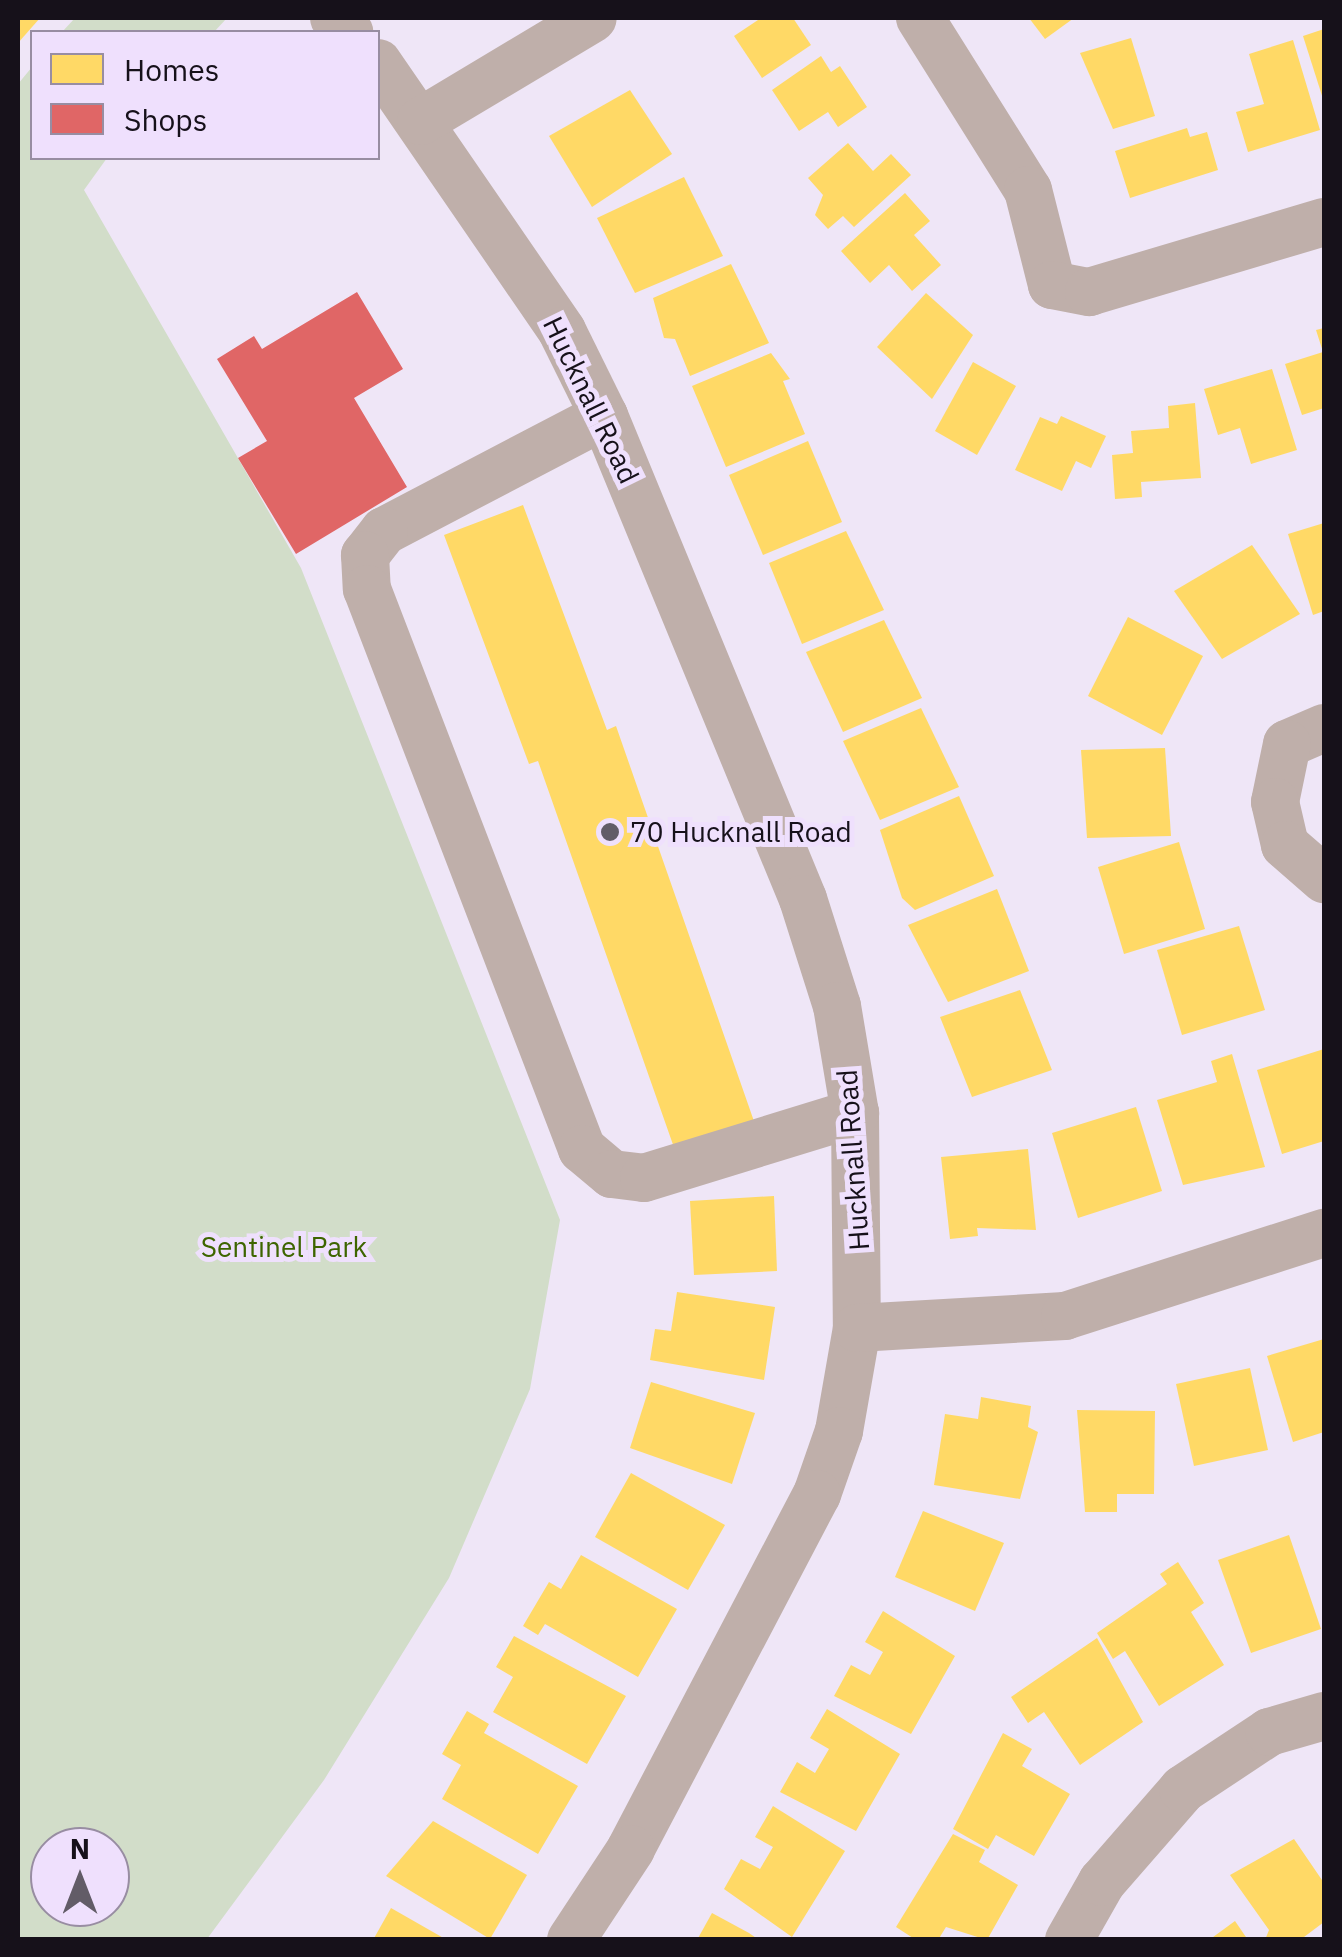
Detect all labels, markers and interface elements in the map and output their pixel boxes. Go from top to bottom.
legend [30,30,380,160]
text: Homes [124,50,219,89]
text: Shops [124,100,207,139]
street label: Hucknall Road [536,311,646,489]
place label: 70 Hucknall Road [630,815,852,849]
marker: 70 Hucknall Road [599,821,621,843]
street label: Hucknall Road [830,1068,876,1252]
park label: Sentinel Park [201,1230,367,1264]
north arrow [30,1827,130,1927]
text: N [70,1830,90,1867]

